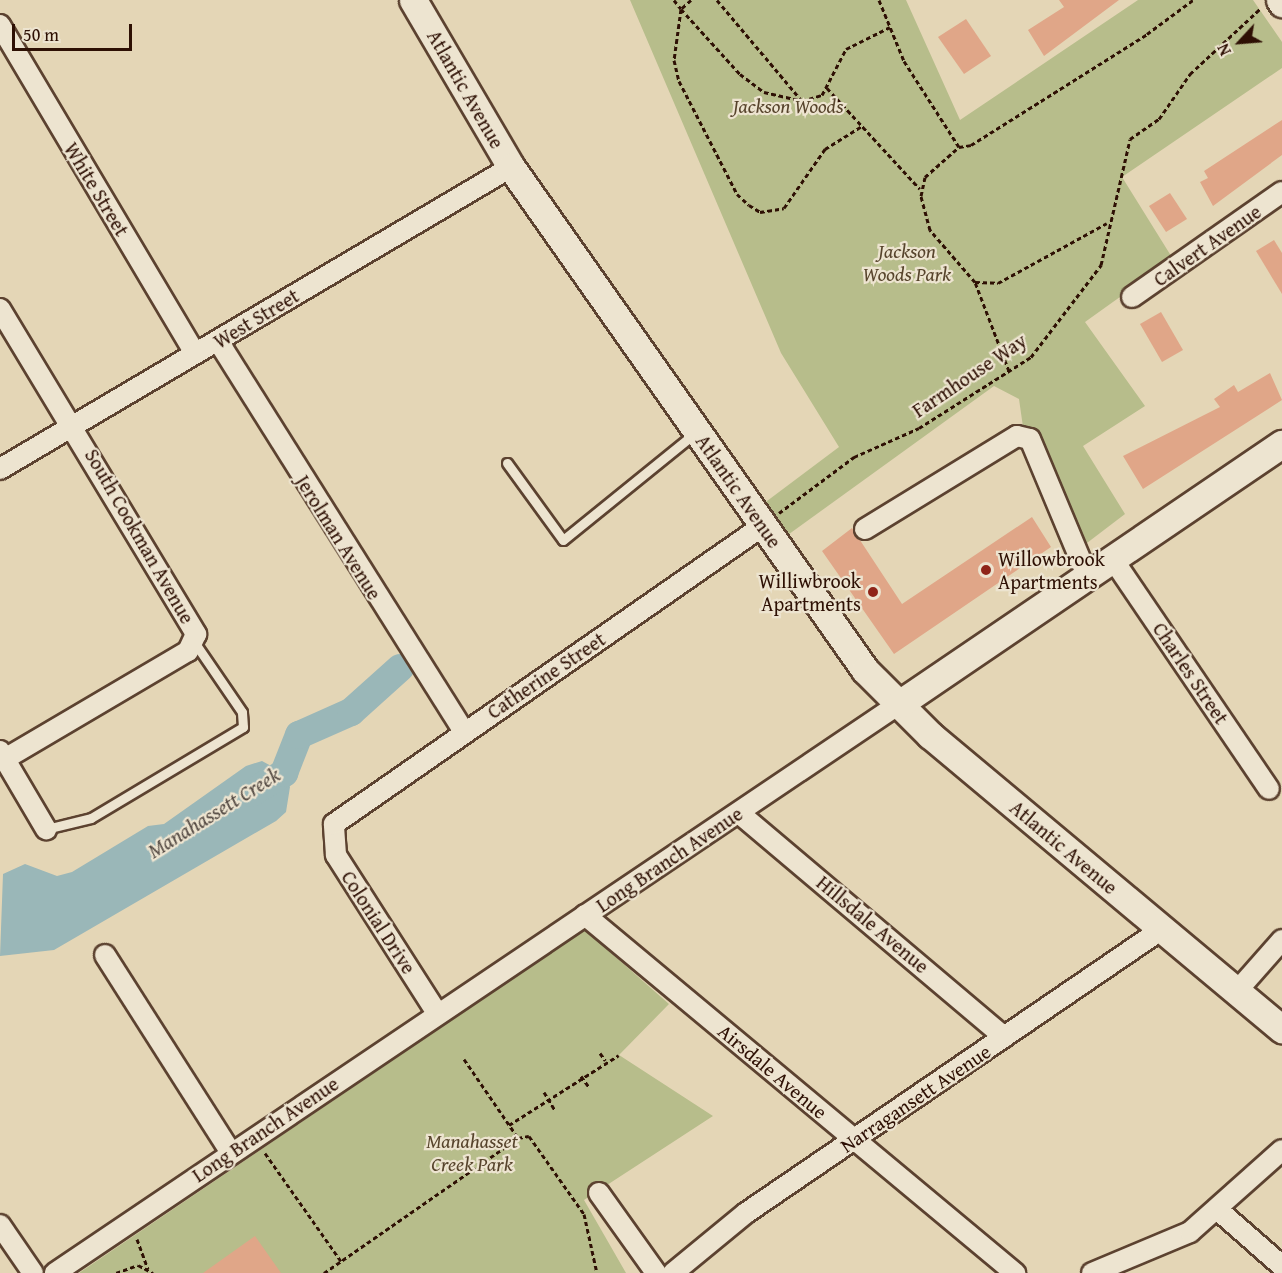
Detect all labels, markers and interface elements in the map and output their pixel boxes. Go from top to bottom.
scale bar [15,12,135,50]
north arrow [1210,12,1270,72]
text: 50 m [23,21,59,48]
street label: Atlantic Avenue [422,25,510,153]
text: N [1211,40,1237,60]
park label: Jackson Woods [733,93,843,117]
street label: White Street [60,138,134,240]
street label: Calvert Avenue [1149,199,1265,291]
park label: Jackson Woods Park [863,239,951,286]
street label: West Street [209,283,303,353]
street label: Farmhouse Way [907,328,1031,422]
street label: Atlantic Avenue [691,430,787,552]
street label: South Cookman Avenue [80,444,200,628]
street label: Jerolman Avenue [291,470,387,604]
place label: Willowbrook Apartments [998,546,1105,593]
marker: Willowbrook Apartments [979,563,993,577]
place label: Williwbrook Apartments [758,568,861,615]
marker: Williwbrook Apartments [866,585,880,599]
street label: Charles Street [1148,617,1234,729]
street label: Catherine Street [482,627,610,723]
water label: Manahassett Creek [143,762,285,864]
street label: Atlantic Avenue [1005,795,1123,899]
street label: Long Branch Avenue [591,801,747,917]
street label: Colonial Drive [337,866,421,978]
street label: Hillsdale Avenue [812,870,934,978]
street label: Airsdale Avenue [714,1018,832,1124]
street label: Narragansett Avenue [835,1039,995,1157]
street label: Long Branch Avenue [187,1071,343,1187]
park label: Manahasset Creek Park [426,1129,518,1176]

